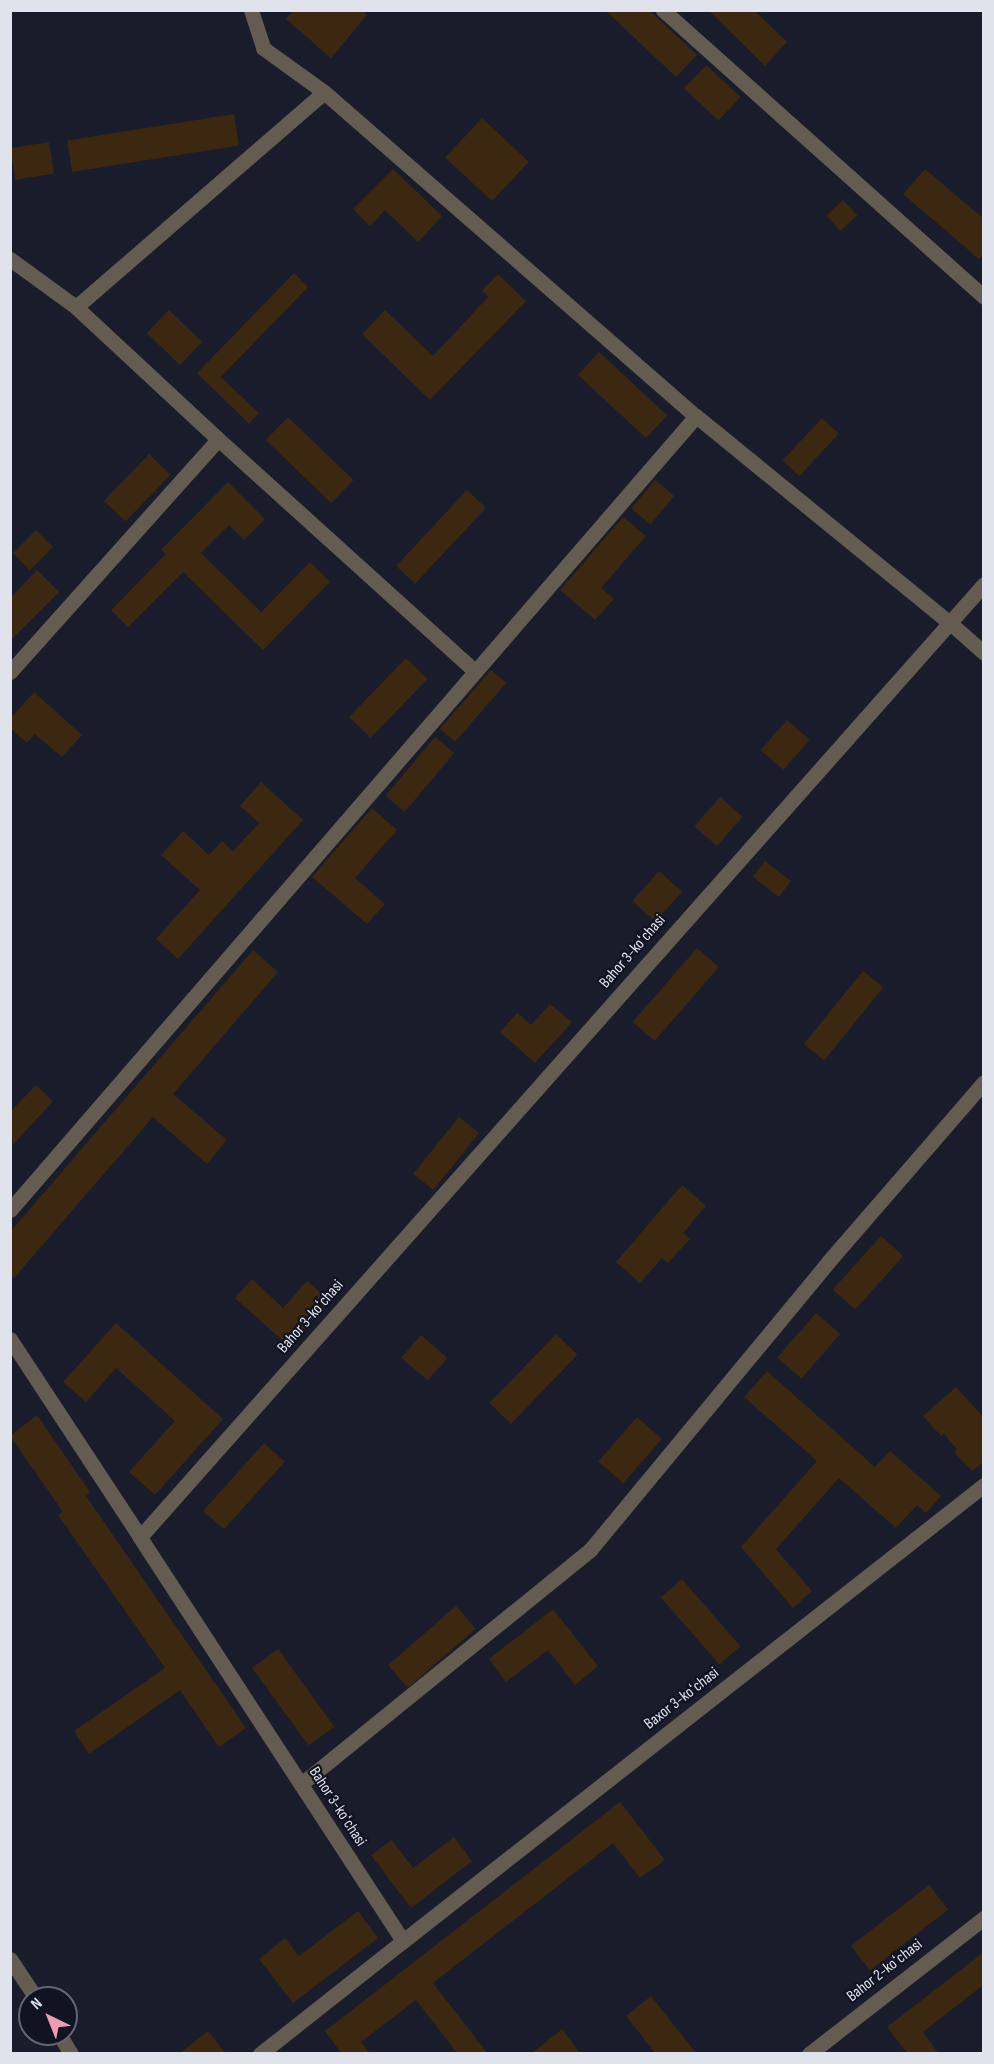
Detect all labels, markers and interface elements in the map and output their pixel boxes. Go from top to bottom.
street label: Bahor 3-koʻchasi [596,911,670,993]
street label: Bahor 3-koʻchasi [274,1276,348,1358]
street label: Baxor 3-koʻchasi [641,1664,723,1734]
street label: Bahor 3-koʻchasi [304,1764,370,1850]
street label: Bahor 2-koʻchasi [843,1936,927,2006]
north arrow [18,1986,78,2046]
text: N [27,1994,46,2014]

